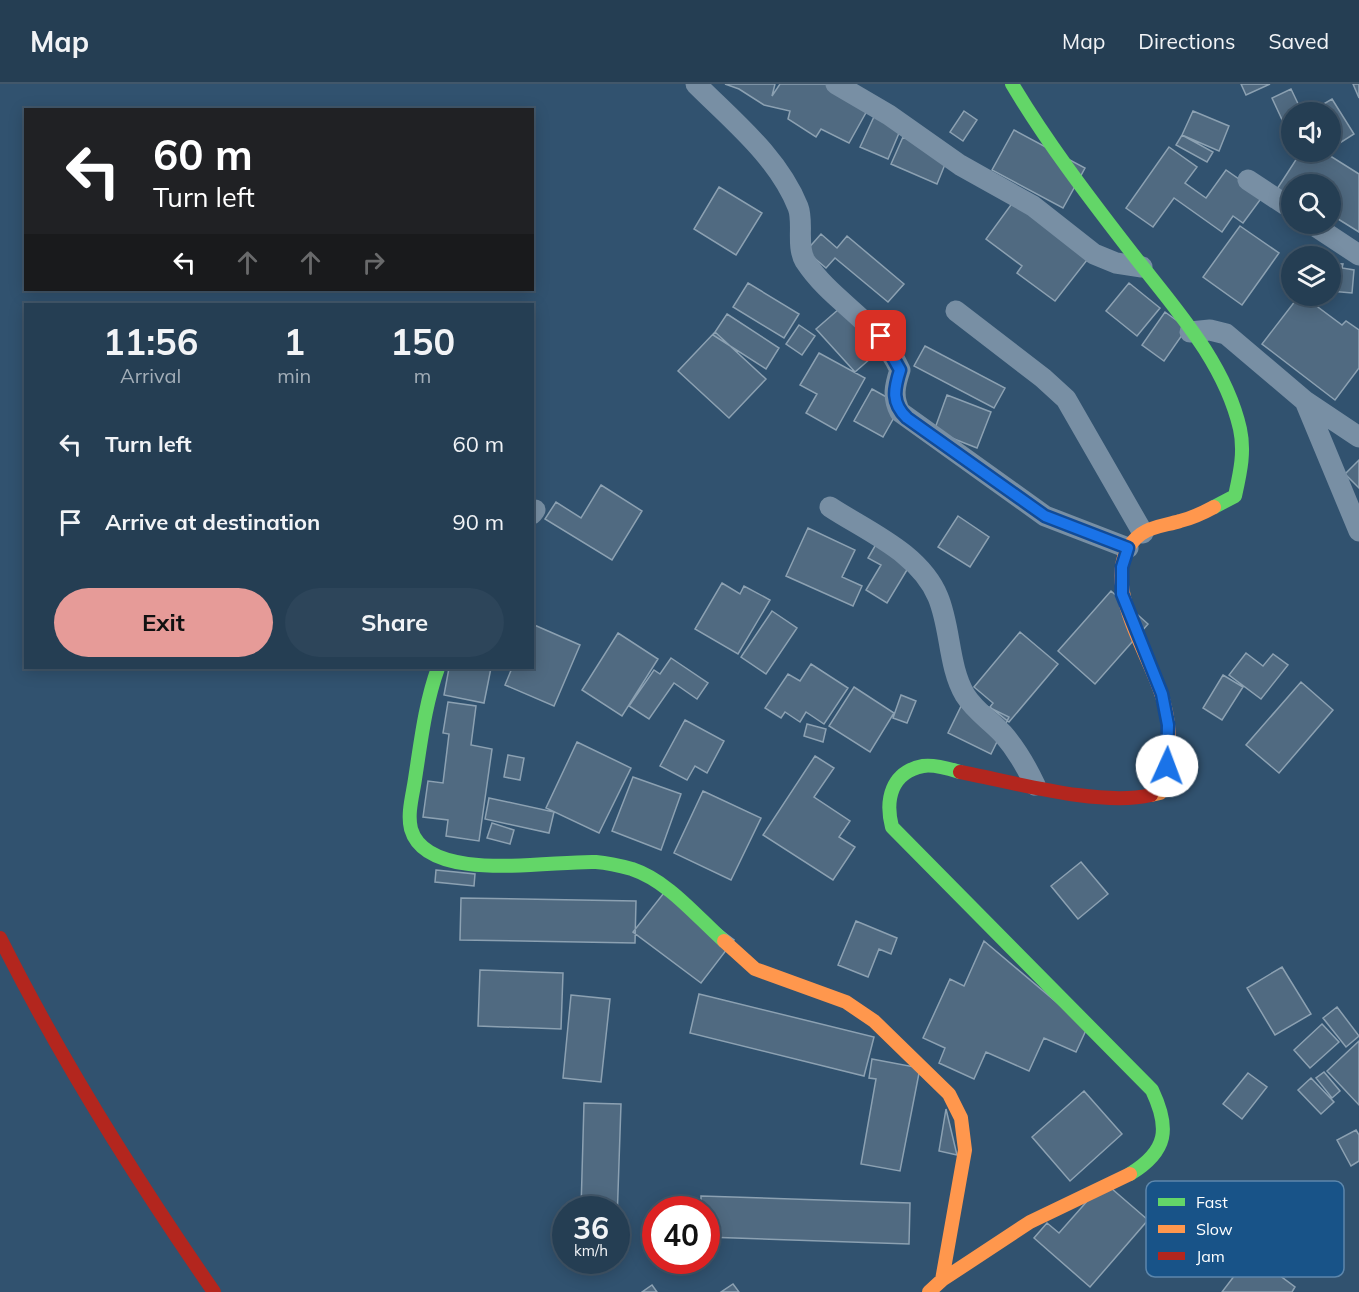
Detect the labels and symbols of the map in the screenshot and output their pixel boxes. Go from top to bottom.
pin [855,310,906,361]
position arrow [1135,734,1199,798]
legend [1146,1181,1344,1277]
text: Fast [1196,1192,1228,1212]
speed limit sign: 40 [642,1196,720,1274]
text: Slow [1196,1219,1233,1239]
text: Jam [1196,1246,1225,1266]

